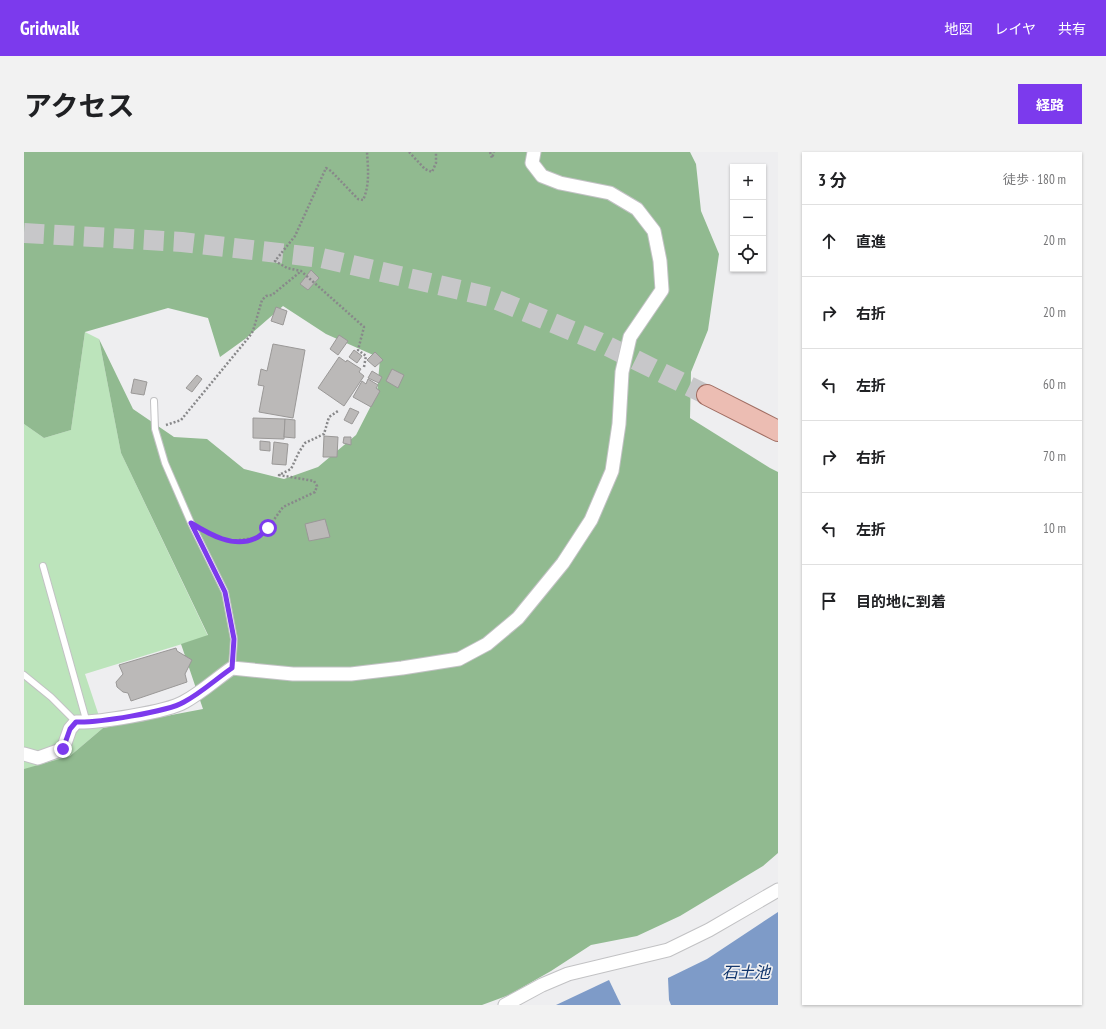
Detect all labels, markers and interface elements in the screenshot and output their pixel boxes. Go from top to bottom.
text: Gridwalk [20,16,79,40]
text: 地図 [944,20,972,38]
text: レイヤ [994,20,1036,38]
text: 共有 [1058,20,1086,38]
button: 経路 [1018,84,1082,124]
text: アクセス [24,87,135,124]
map controls [730,164,766,272]
button: + [730,164,766,200]
text: 3 分 [818,169,847,191]
text: 徒歩 · 180 m [1003,171,1066,188]
button: − [730,200,766,236]
icon: ahead [818,230,840,252]
text: 直進 [856,232,886,251]
text: 20 m [1043,232,1066,249]
button: locate [730,236,766,272]
icon: right [818,302,840,324]
text: 右折 [856,304,886,323]
text: 20 m [1043,304,1066,321]
icon: left [818,374,840,396]
text: 左折 [856,376,886,395]
text: 60 m [1043,376,1066,393]
icon: right [818,446,840,468]
text: 右折 [856,448,886,467]
text: 70 m [1043,448,1066,465]
icon: left [818,518,840,540]
route start [259,519,277,537]
text: 左折 [856,520,886,539]
text: 10 m [1043,520,1066,537]
icon: arrive [818,590,840,612]
text: 目的地に到着 [856,592,946,611]
route end [54,740,72,758]
water label: 石土池 [722,962,772,982]

